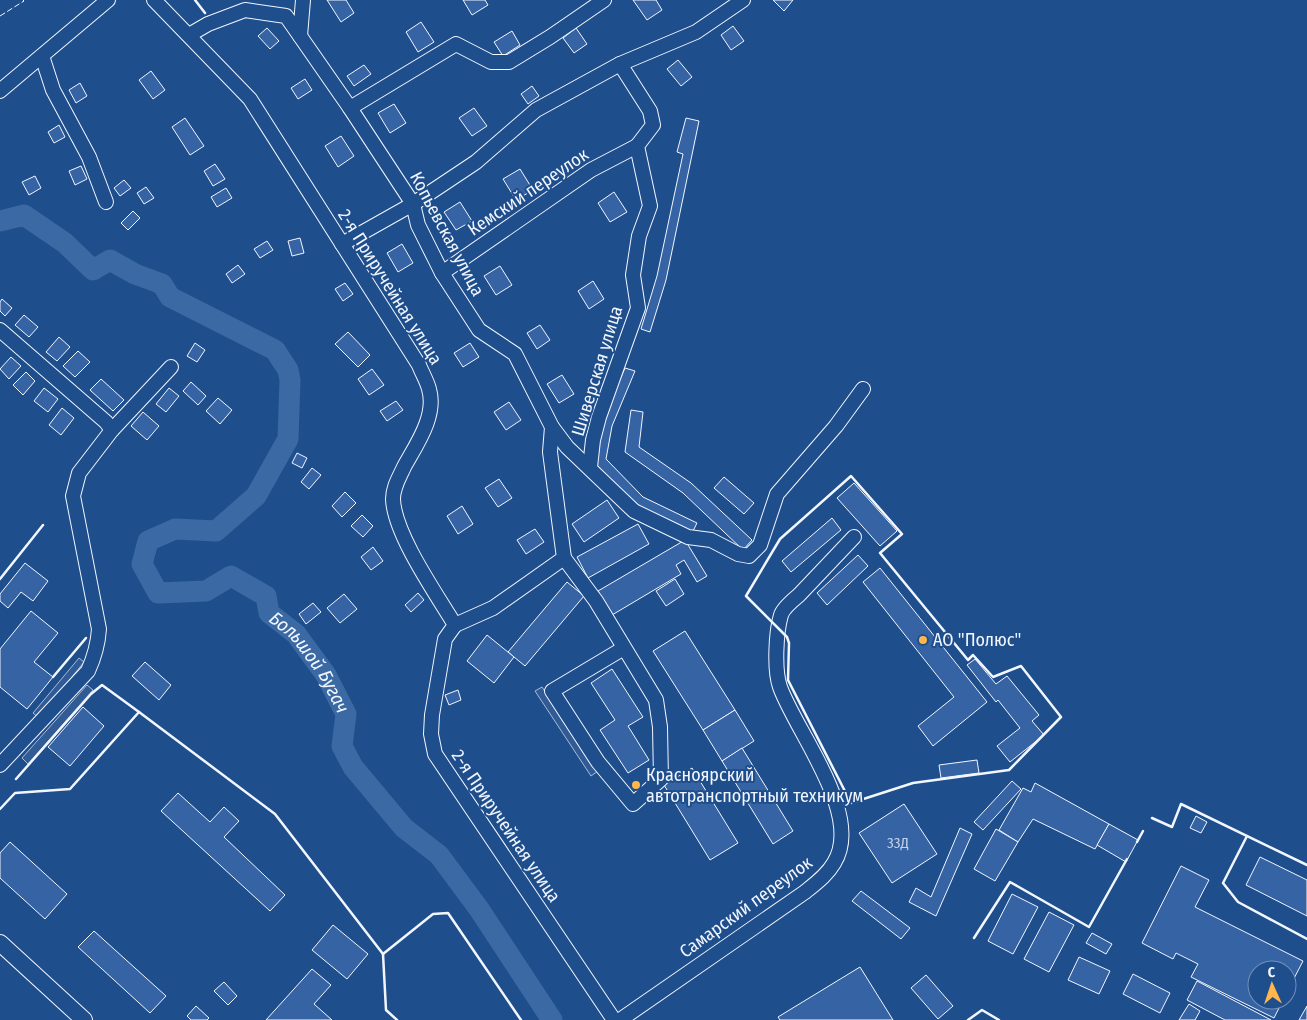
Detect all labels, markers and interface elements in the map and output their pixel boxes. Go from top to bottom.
street label: Кемский переулок [464,143,593,240]
street label: Копьевская улица [405,168,489,300]
street label: 2-я Приручейная улица [333,205,447,369]
street label: Шиверская улица [567,303,627,439]
water label: Большой Бугач [265,607,354,717]
place label: АО "Полюс" [933,629,1021,651]
marker: АО "Полюс" [917,634,929,646]
street label: 2-я Приручейная улица [447,746,565,907]
place label: Красноярский автотранспортный техникум [646,764,863,807]
marker: Красноярский автотранспортный техникум [630,779,642,791]
house number: 33Д [887,834,909,852]
street label: Самарский переулок [675,851,817,963]
north arrow [1247,960,1297,1010]
text: С [1267,964,1276,981]

